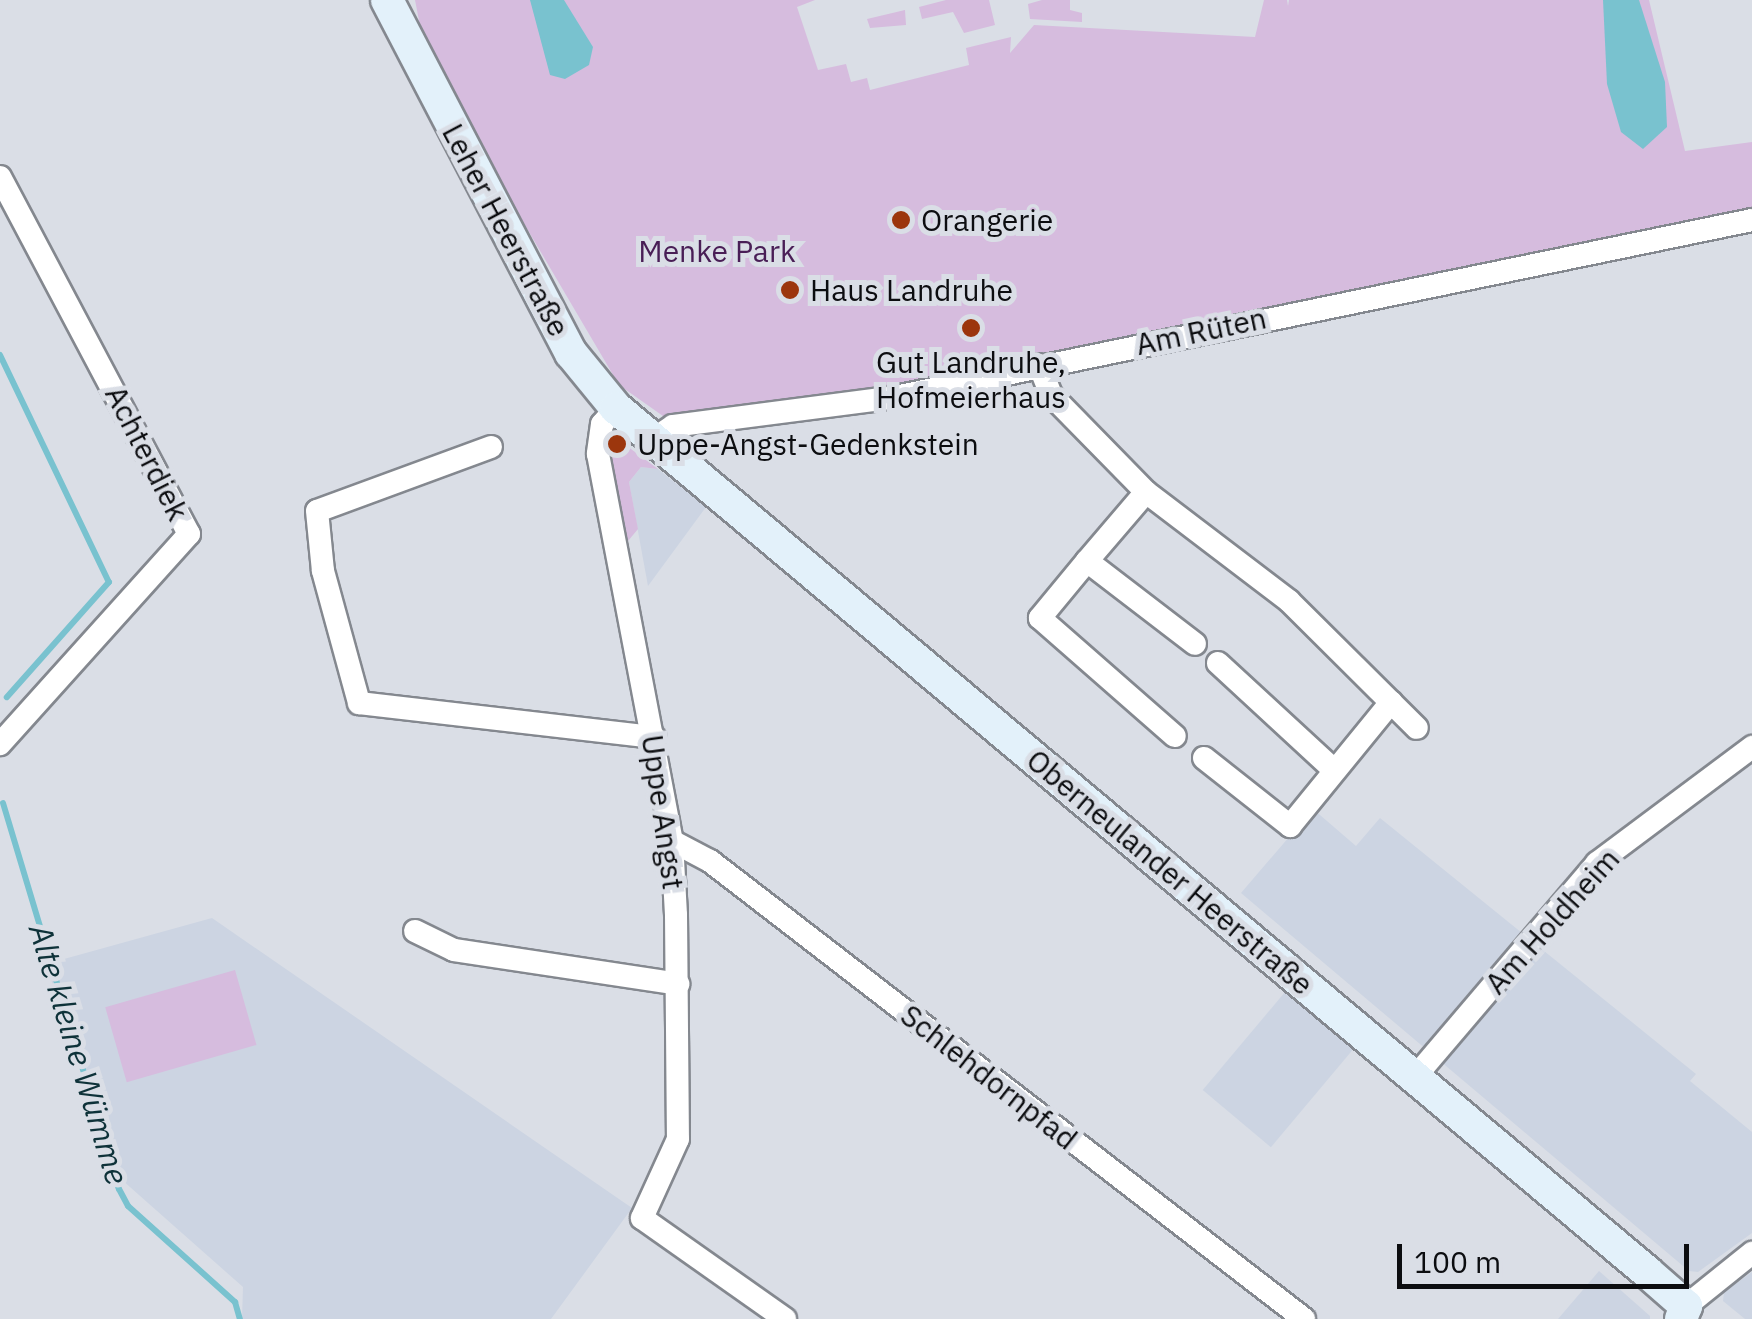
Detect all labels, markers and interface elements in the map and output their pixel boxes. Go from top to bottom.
street label: Leher Heerstraße [435,118,577,342]
place label: Orangerie [921,202,1053,238]
marker: Orangerie [890,209,912,231]
park label: Menke Park [638,233,796,269]
place label: Haus Landruhe [810,272,1013,308]
marker: Haus Landruhe [779,279,801,301]
street label: Am Rüten [1132,300,1270,362]
marker: Gut Landruhe, Hofmeierhaus [960,317,982,339]
place label: Gut Landruhe, Hofmeierhaus [876,344,1066,414]
street label: Achterdiek [98,380,196,526]
place label: Uppe-Angst-Gedenkstein [637,426,979,462]
marker: Uppe-Angst-Gedenkstein [606,433,628,455]
street label: Uppe Angst [634,732,692,892]
street label: Oberneulander Heerstraße [1020,742,1320,1002]
street label: Am Holdheim [1477,841,1627,1001]
water label: Alte kleine Wümme [21,919,137,1189]
street label: Schlehdornpfad [894,997,1084,1157]
scale bar [1402,1224,1694,1286]
text: 100 m [1414,1242,1501,1281]

